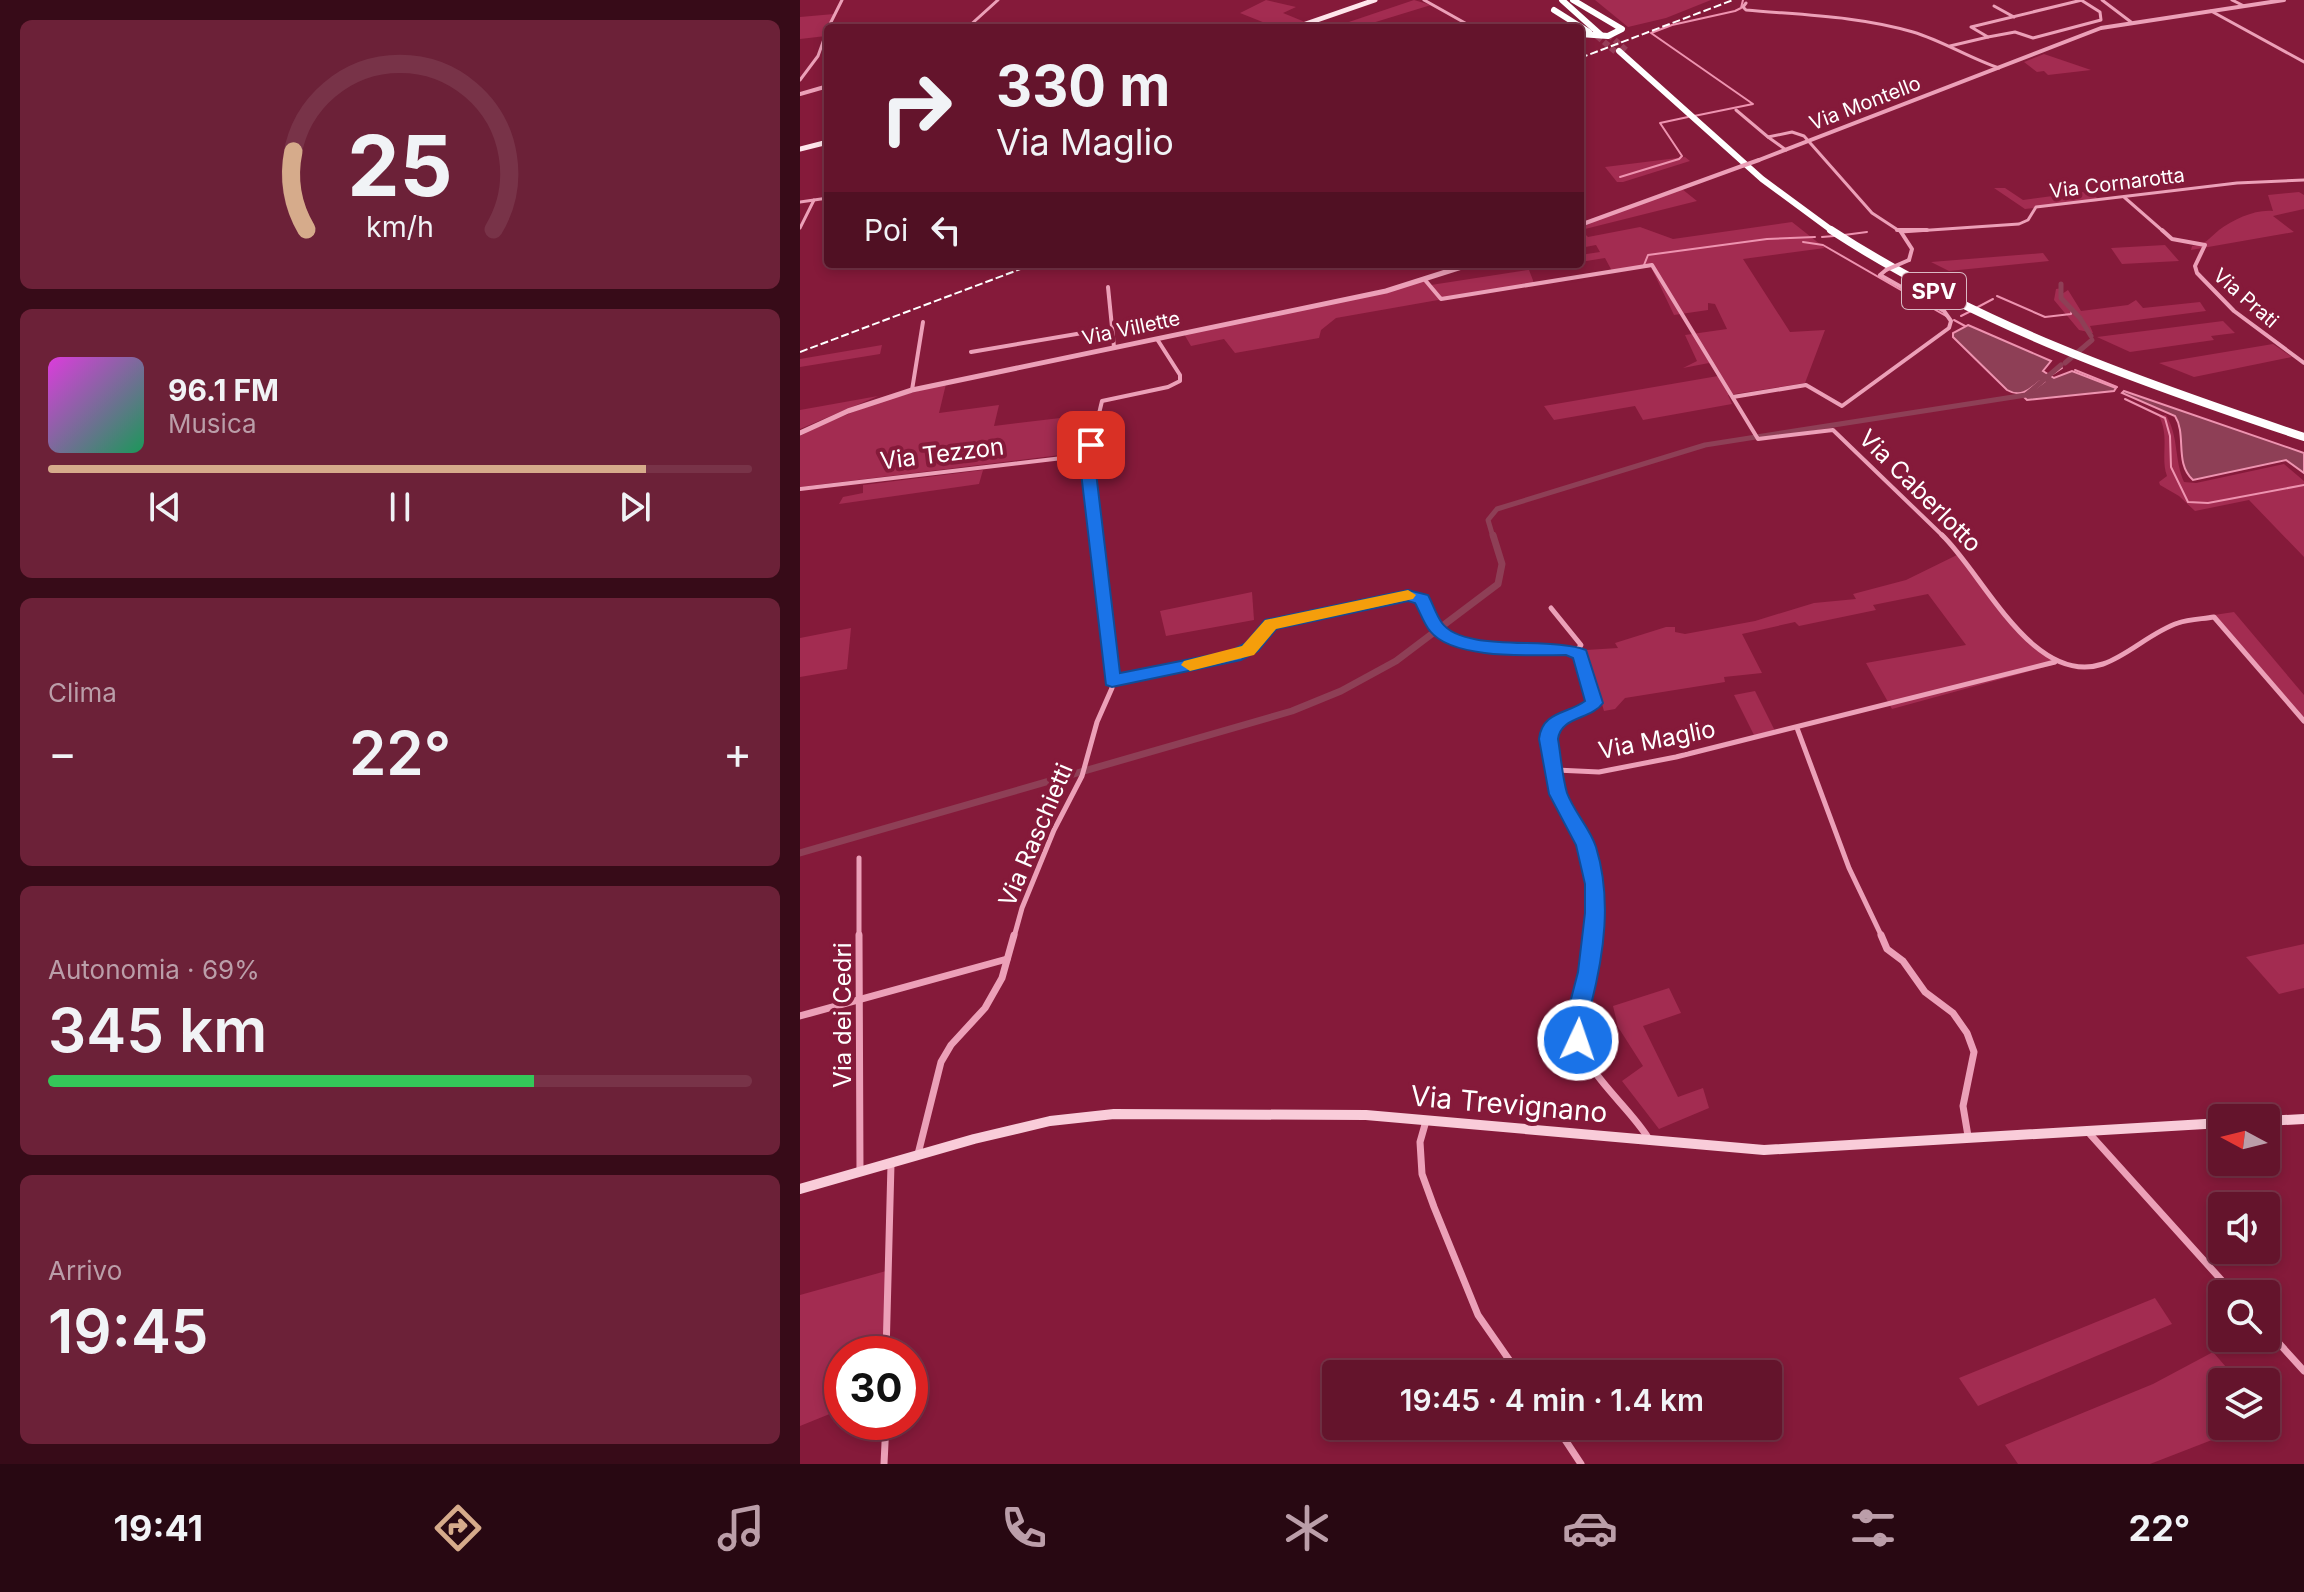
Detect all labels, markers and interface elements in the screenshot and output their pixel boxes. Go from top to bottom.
text: 330 m [996,52,1170,120]
icon: right [864,56,968,160]
street label: Via Montello [1806,71,1924,135]
text: 25 [347,115,453,216]
text: Via Maglio [996,120,1174,164]
street label: Via Cornarotta [2048,163,2186,203]
icon: left [924,208,968,252]
text: km/h [366,210,434,245]
text: Poi [864,212,908,248]
street label: Via Prati [2209,263,2283,333]
road number: SPV [1902,273,1966,309]
street label: Via Villette [1080,306,1182,350]
text: 96.1 FM [168,372,279,408]
text: Musica [168,408,257,439]
pin [1057,411,1125,479]
icon: arrive [1069,423,1113,467]
street label: Via Caberlotto [1853,423,1988,558]
street label: Via Tezzon [878,432,1006,475]
icon: previous [143,485,187,529]
icon: pause [378,485,422,529]
icon: next [613,485,657,529]
text: Clima [48,677,117,708]
street label: Via Maglio [1596,714,1718,765]
text: 22° [349,717,451,789]
text: − [48,726,77,780]
text: + [723,726,752,780]
street label: Via Raschietti [992,759,1079,911]
street label: Via dei Cedri [828,942,857,1088]
text: Autonomia · 69% [48,954,260,985]
text: 345 km [48,994,267,1066]
position arrow [1536,998,1620,1082]
street label: Via Trevignano [1409,1078,1609,1130]
north arrow [2208,1104,2280,1176]
map controls [2208,1104,2280,1440]
button: sound [2208,1192,2280,1264]
text: Arrivo [48,1255,122,1286]
button: search [2208,1280,2280,1352]
text: 19:45 [48,1295,209,1367]
speed limit sign: 30 [824,1336,928,1440]
button: layers [2208,1368,2280,1440]
text: 19:45 · 4 min · 1.4 km [1400,1382,1704,1418]
icon: directions [430,1500,486,1556]
icon: music [713,1500,769,1556]
icon: phone [996,1500,1052,1556]
icon: climate [1279,1500,1335,1556]
icon: car [1562,1500,1618,1556]
icon: filters [1845,1500,1901,1556]
text: 19:41 [114,1506,203,1550]
text: 22° [2129,1506,2190,1550]

